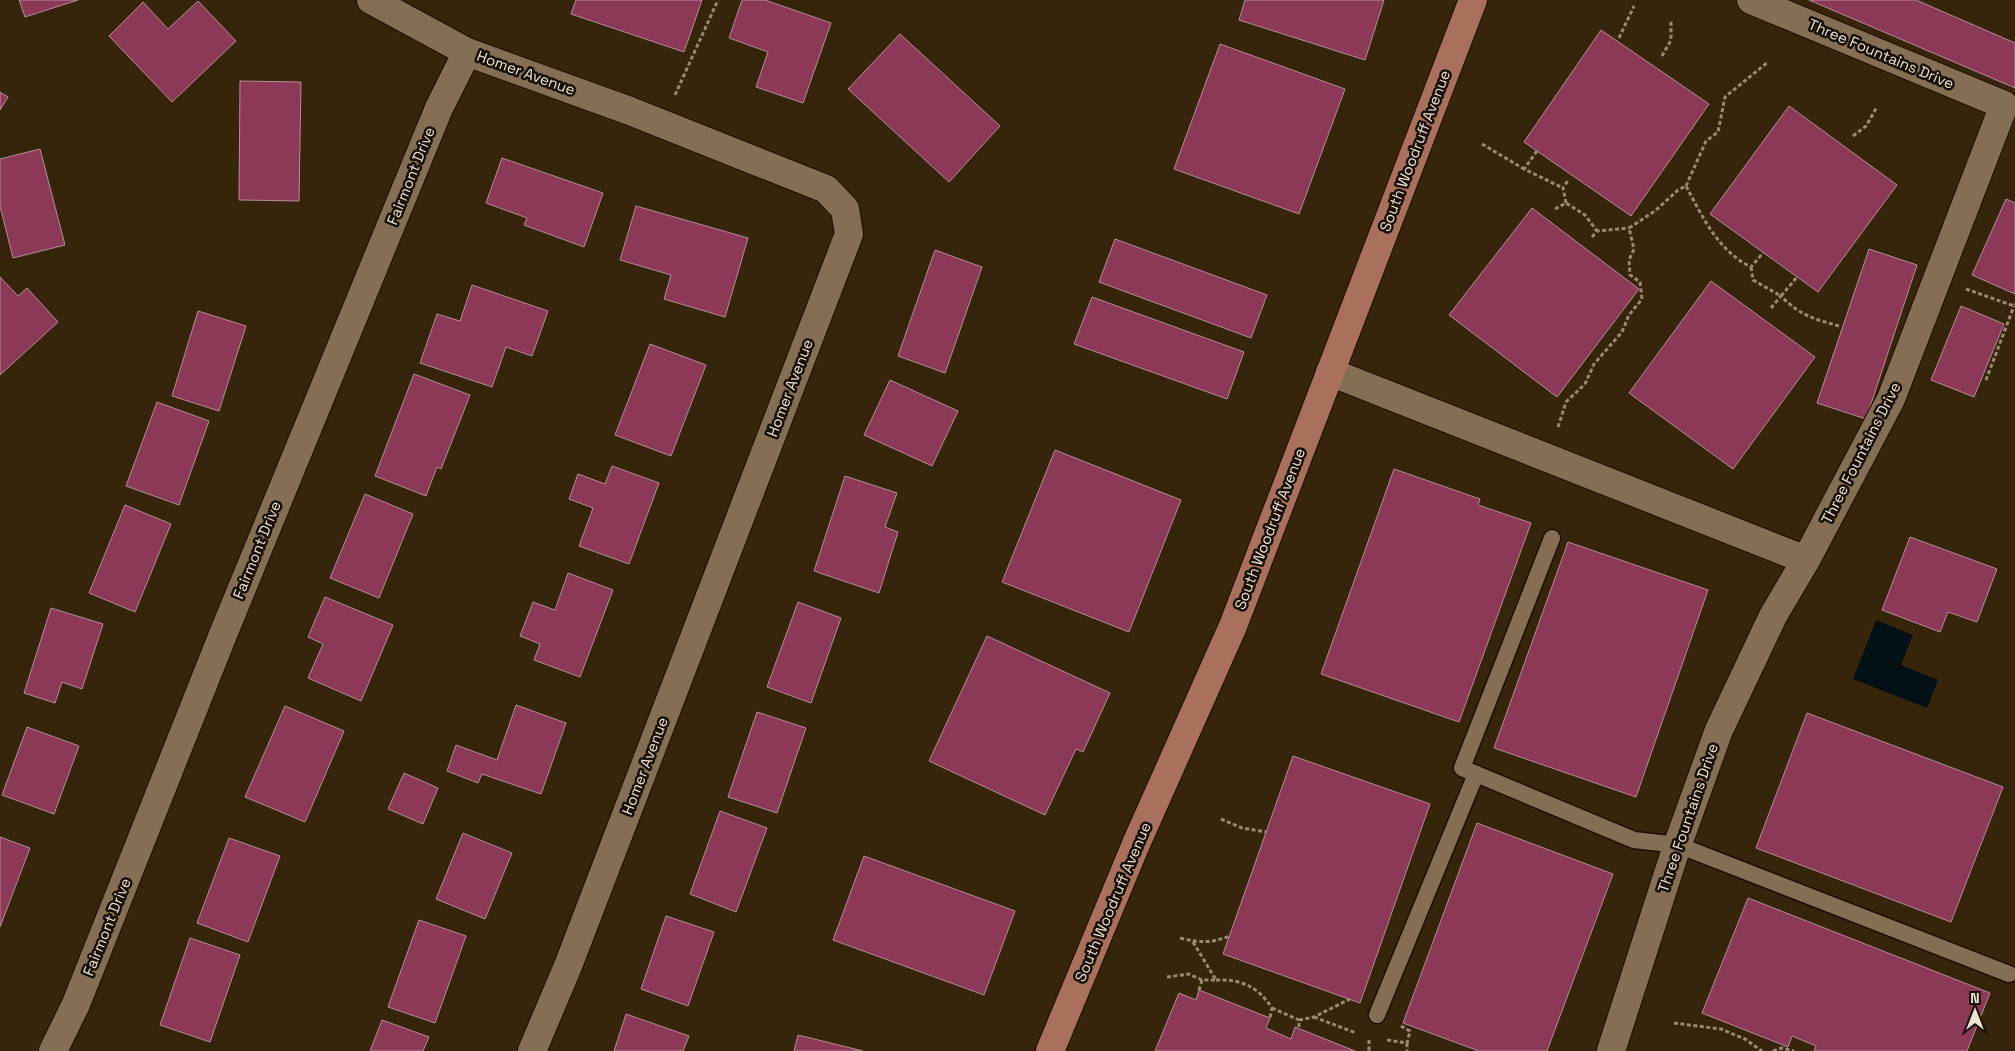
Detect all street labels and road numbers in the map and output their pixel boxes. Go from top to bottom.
street label: Three Fountains Drive [1805,14,1957,93]
street label: Homer Avenue [474,46,578,99]
street label: South Woodruff Avenue [1375,67,1454,234]
street label: Fairmont Drive [382,124,439,227]
street label: Homer Avenue [762,336,817,439]
street label: Three Fountains Drive [1817,379,1905,527]
street label: South Woodruff Avenue [1230,445,1309,612]
street label: Fairmont Drive [228,498,285,601]
street label: Homer Avenue [617,714,672,817]
street label: Three Fountains Drive [1653,741,1722,895]
street label: South Woodruff Avenue [1070,819,1155,984]
street label: Fairmont Drive [78,875,135,978]

